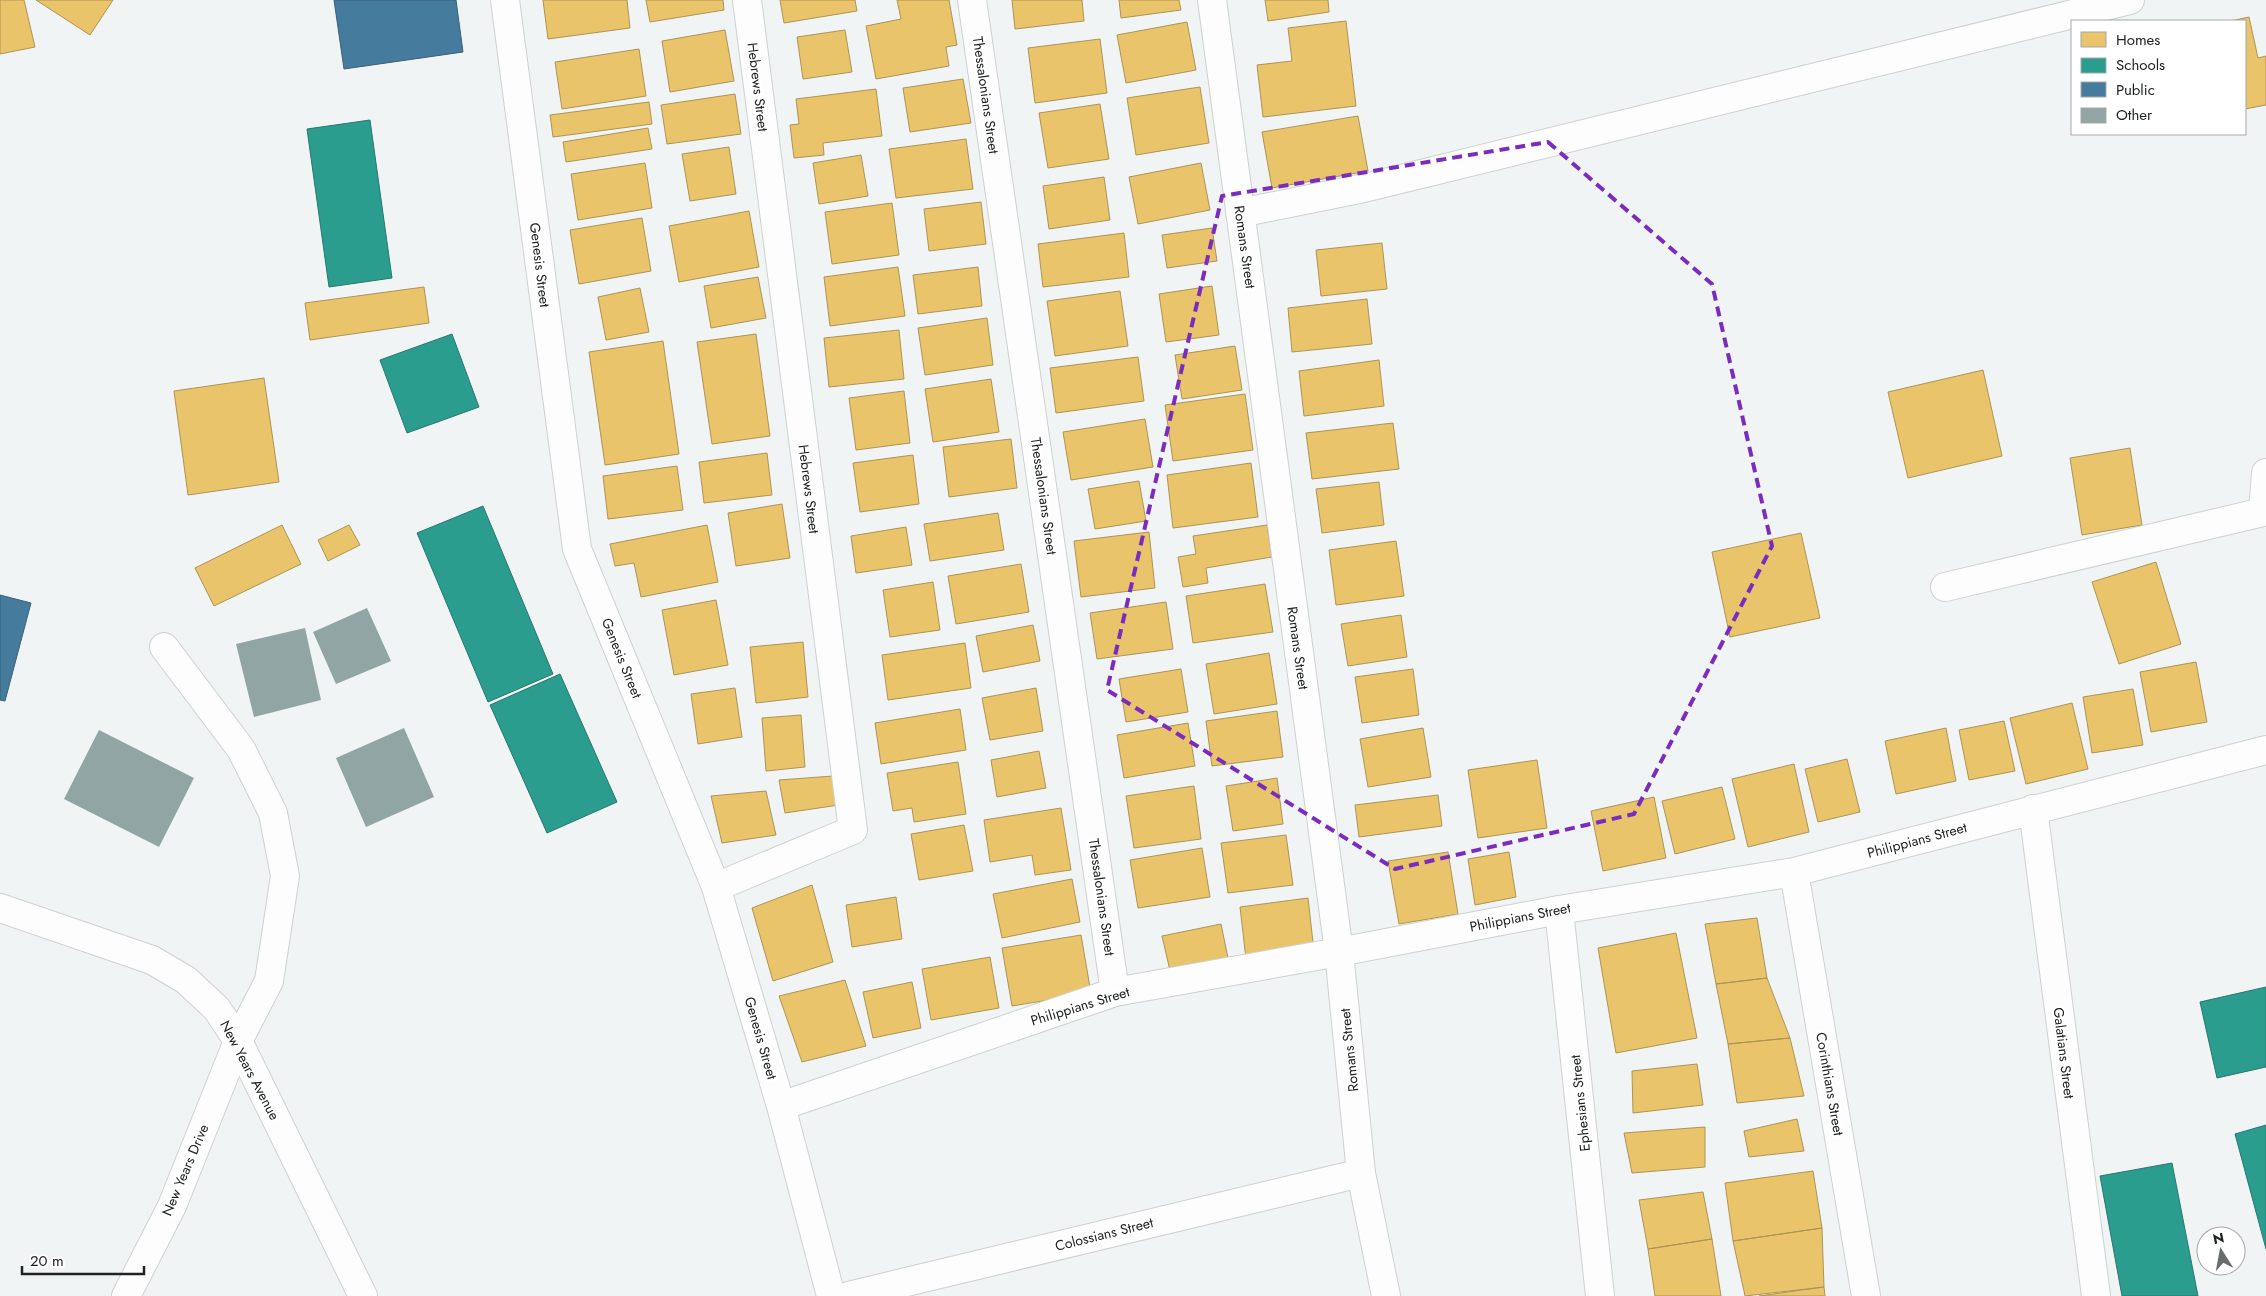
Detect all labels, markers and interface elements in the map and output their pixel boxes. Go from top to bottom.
legend [2071,20,2246,135]
text: Homes [2116,29,2160,51]
street label: Thessalonians Street [968,35,1004,156]
street label: Hebrews Street [743,41,773,133]
text: Schools [2116,54,2165,76]
text: Public [2116,79,2155,101]
text: Other [2116,104,2153,126]
street label: Romans Street [1229,204,1261,290]
street label: Genesis Street [525,222,555,309]
street label: Thessalonians Street [1026,436,1062,557]
street label: Hebrews Street [794,443,824,535]
street label: Romans Street [1282,605,1314,691]
street label: Genesis Street [597,615,647,702]
street label: Philippians Street [1865,817,1970,863]
street label: Thessalonians Street [1084,837,1120,958]
street label: Philippians Street [1468,897,1573,937]
street label: Philippians Street [1028,981,1133,1031]
street label: Genesis Street [740,994,783,1082]
street label: Galatians Street [2048,1006,2080,1100]
street label: Romans Street [1335,1007,1363,1093]
street label: New Years Avenue [215,1017,285,1123]
street label: Corinthians Street [1811,1031,1849,1138]
street label: Ephesians Street [1565,1053,1595,1152]
street label: New Years Drive [157,1121,213,1219]
street label: Colossians Street [1053,1212,1156,1256]
north arrow [2196,1226,2246,1276]
text: N [2211,1227,2226,1249]
scale bar [22,1244,145,1276]
text: 20 m [30,1250,64,1272]

